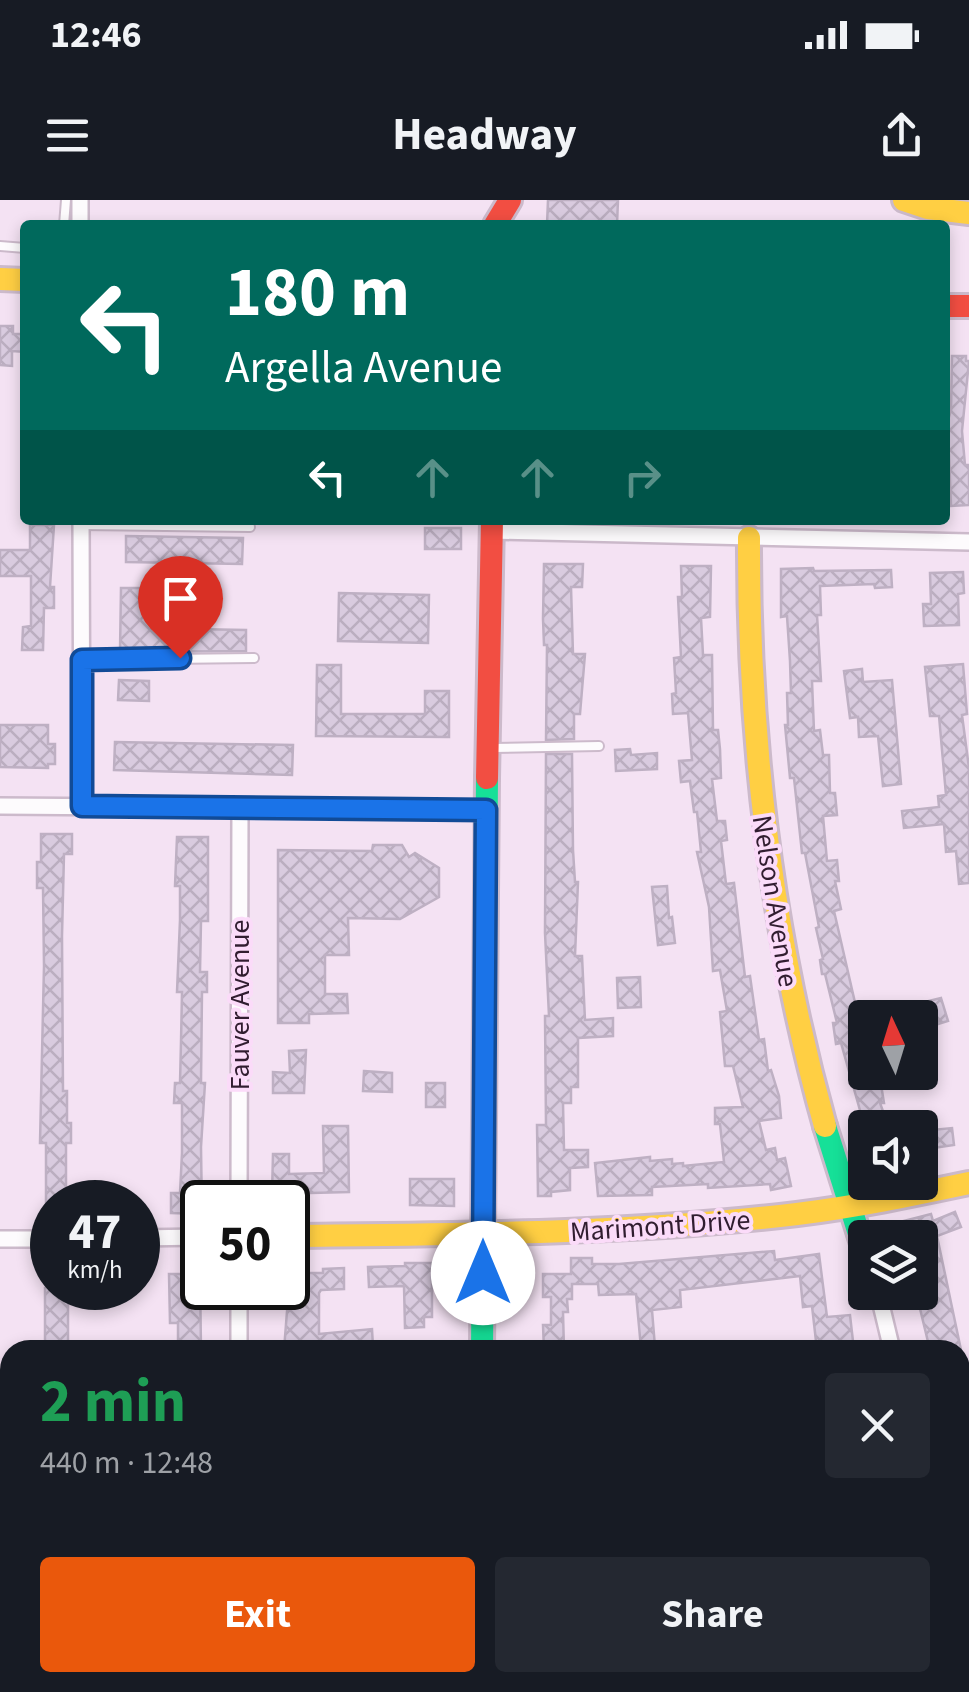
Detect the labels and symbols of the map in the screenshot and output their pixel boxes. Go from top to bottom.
pin [138,556,223,659]
street label: Nelson Avenue [742,812,808,990]
street label: Fauver Avenue [220,920,260,1090]
north arrow [848,1000,938,1090]
speed limit sign: 50 [180,1180,310,1310]
street label: Marimont Drive [569,1200,752,1252]
position arrow [431,1221,535,1325]

